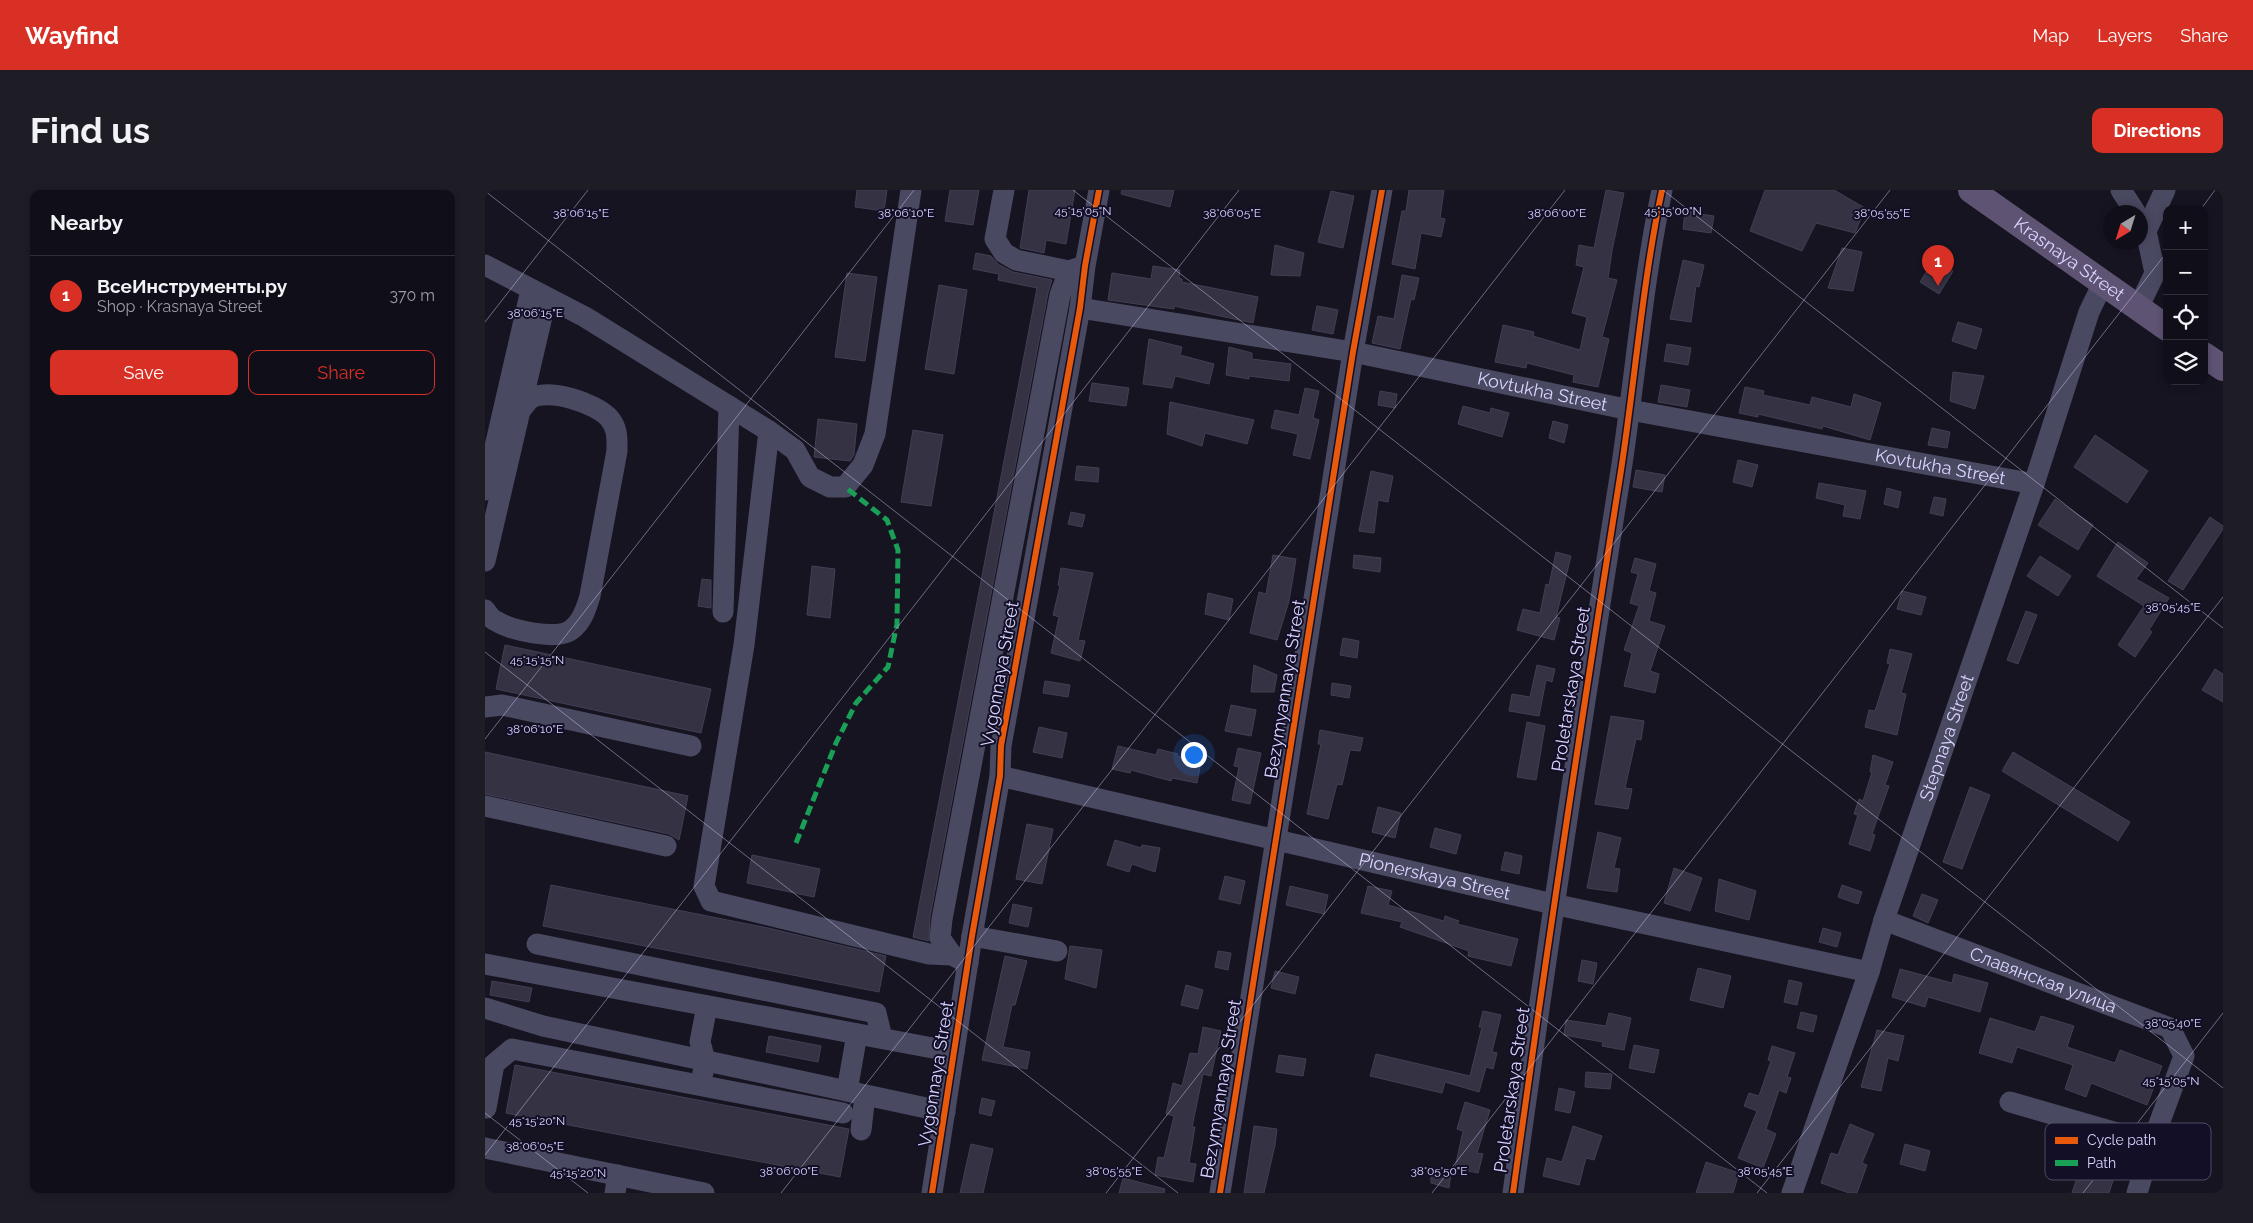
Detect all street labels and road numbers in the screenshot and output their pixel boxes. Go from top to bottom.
street label: Krasnaya Street [2010,213,2129,305]
street label: Kovtukha Street [1476,367,1609,415]
street label: Kovtukha Street [1874,444,2007,489]
street label: Bezymyannaya Street [1260,598,1309,780]
street label: Vygonnaya Street [976,599,1023,748]
street label: Proletarskaya Street [1547,605,1594,773]
street label: Stepnaya Street [1915,672,1978,803]
street label: Pionerskaya Street [1357,848,1512,904]
street label: Славянская улица [1967,942,2120,1017]
street label: Bezymyannaya Street [1196,998,1245,1180]
street label: Vygonnaya Street [914,999,957,1148]
street label: Proletarskaya Street [1489,1006,1534,1174]

